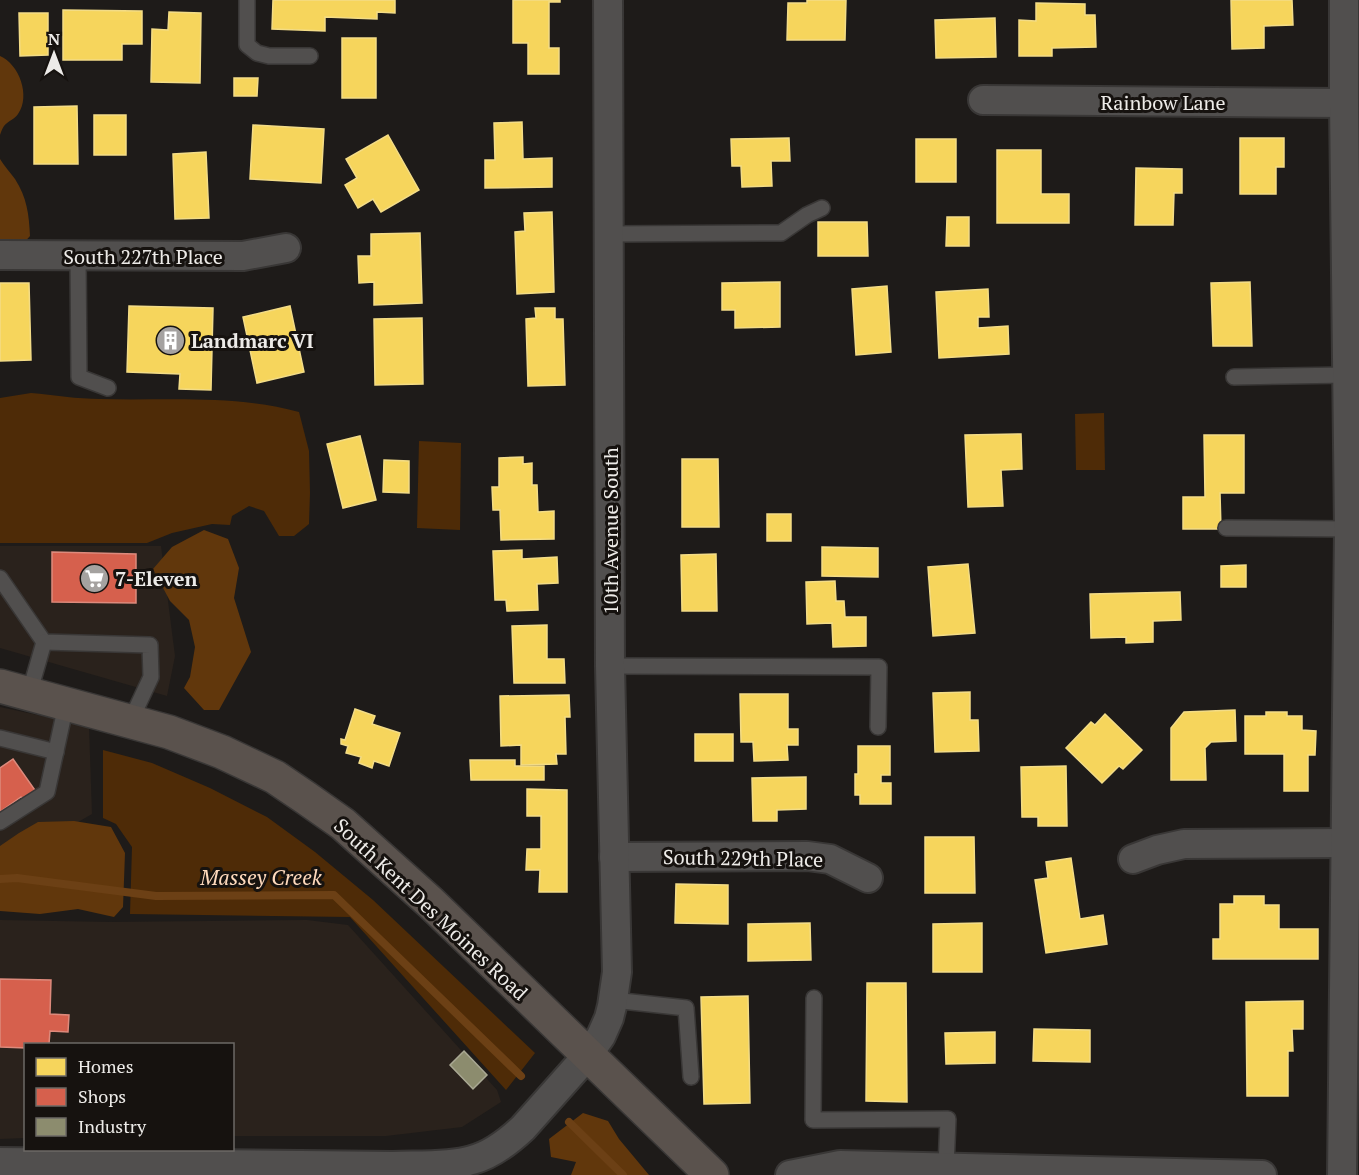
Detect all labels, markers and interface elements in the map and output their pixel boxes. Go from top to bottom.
north arrow [24,24,84,84]
text: N [48,28,60,50]
street label: Rainbow Lane [1101,89,1225,116]
street label: South 227th Place [63,243,223,270]
building icon: Landmarc VI [154,324,186,356]
place label: Landmarc VI [191,327,314,354]
street label: 10th Avenue South [597,447,624,615]
supermarket icon: 7-Eleven [78,562,110,594]
place label: 7-Eleven [115,565,197,592]
street label: South Kent Des Moines Road [328,812,534,1006]
street label: South 229th Place [663,843,823,873]
water label: Massey Creek [199,863,323,891]
legend [24,1043,234,1151]
text: Homes [78,1054,133,1078]
text: Shops [78,1084,126,1108]
text: Industry [78,1114,147,1138]

